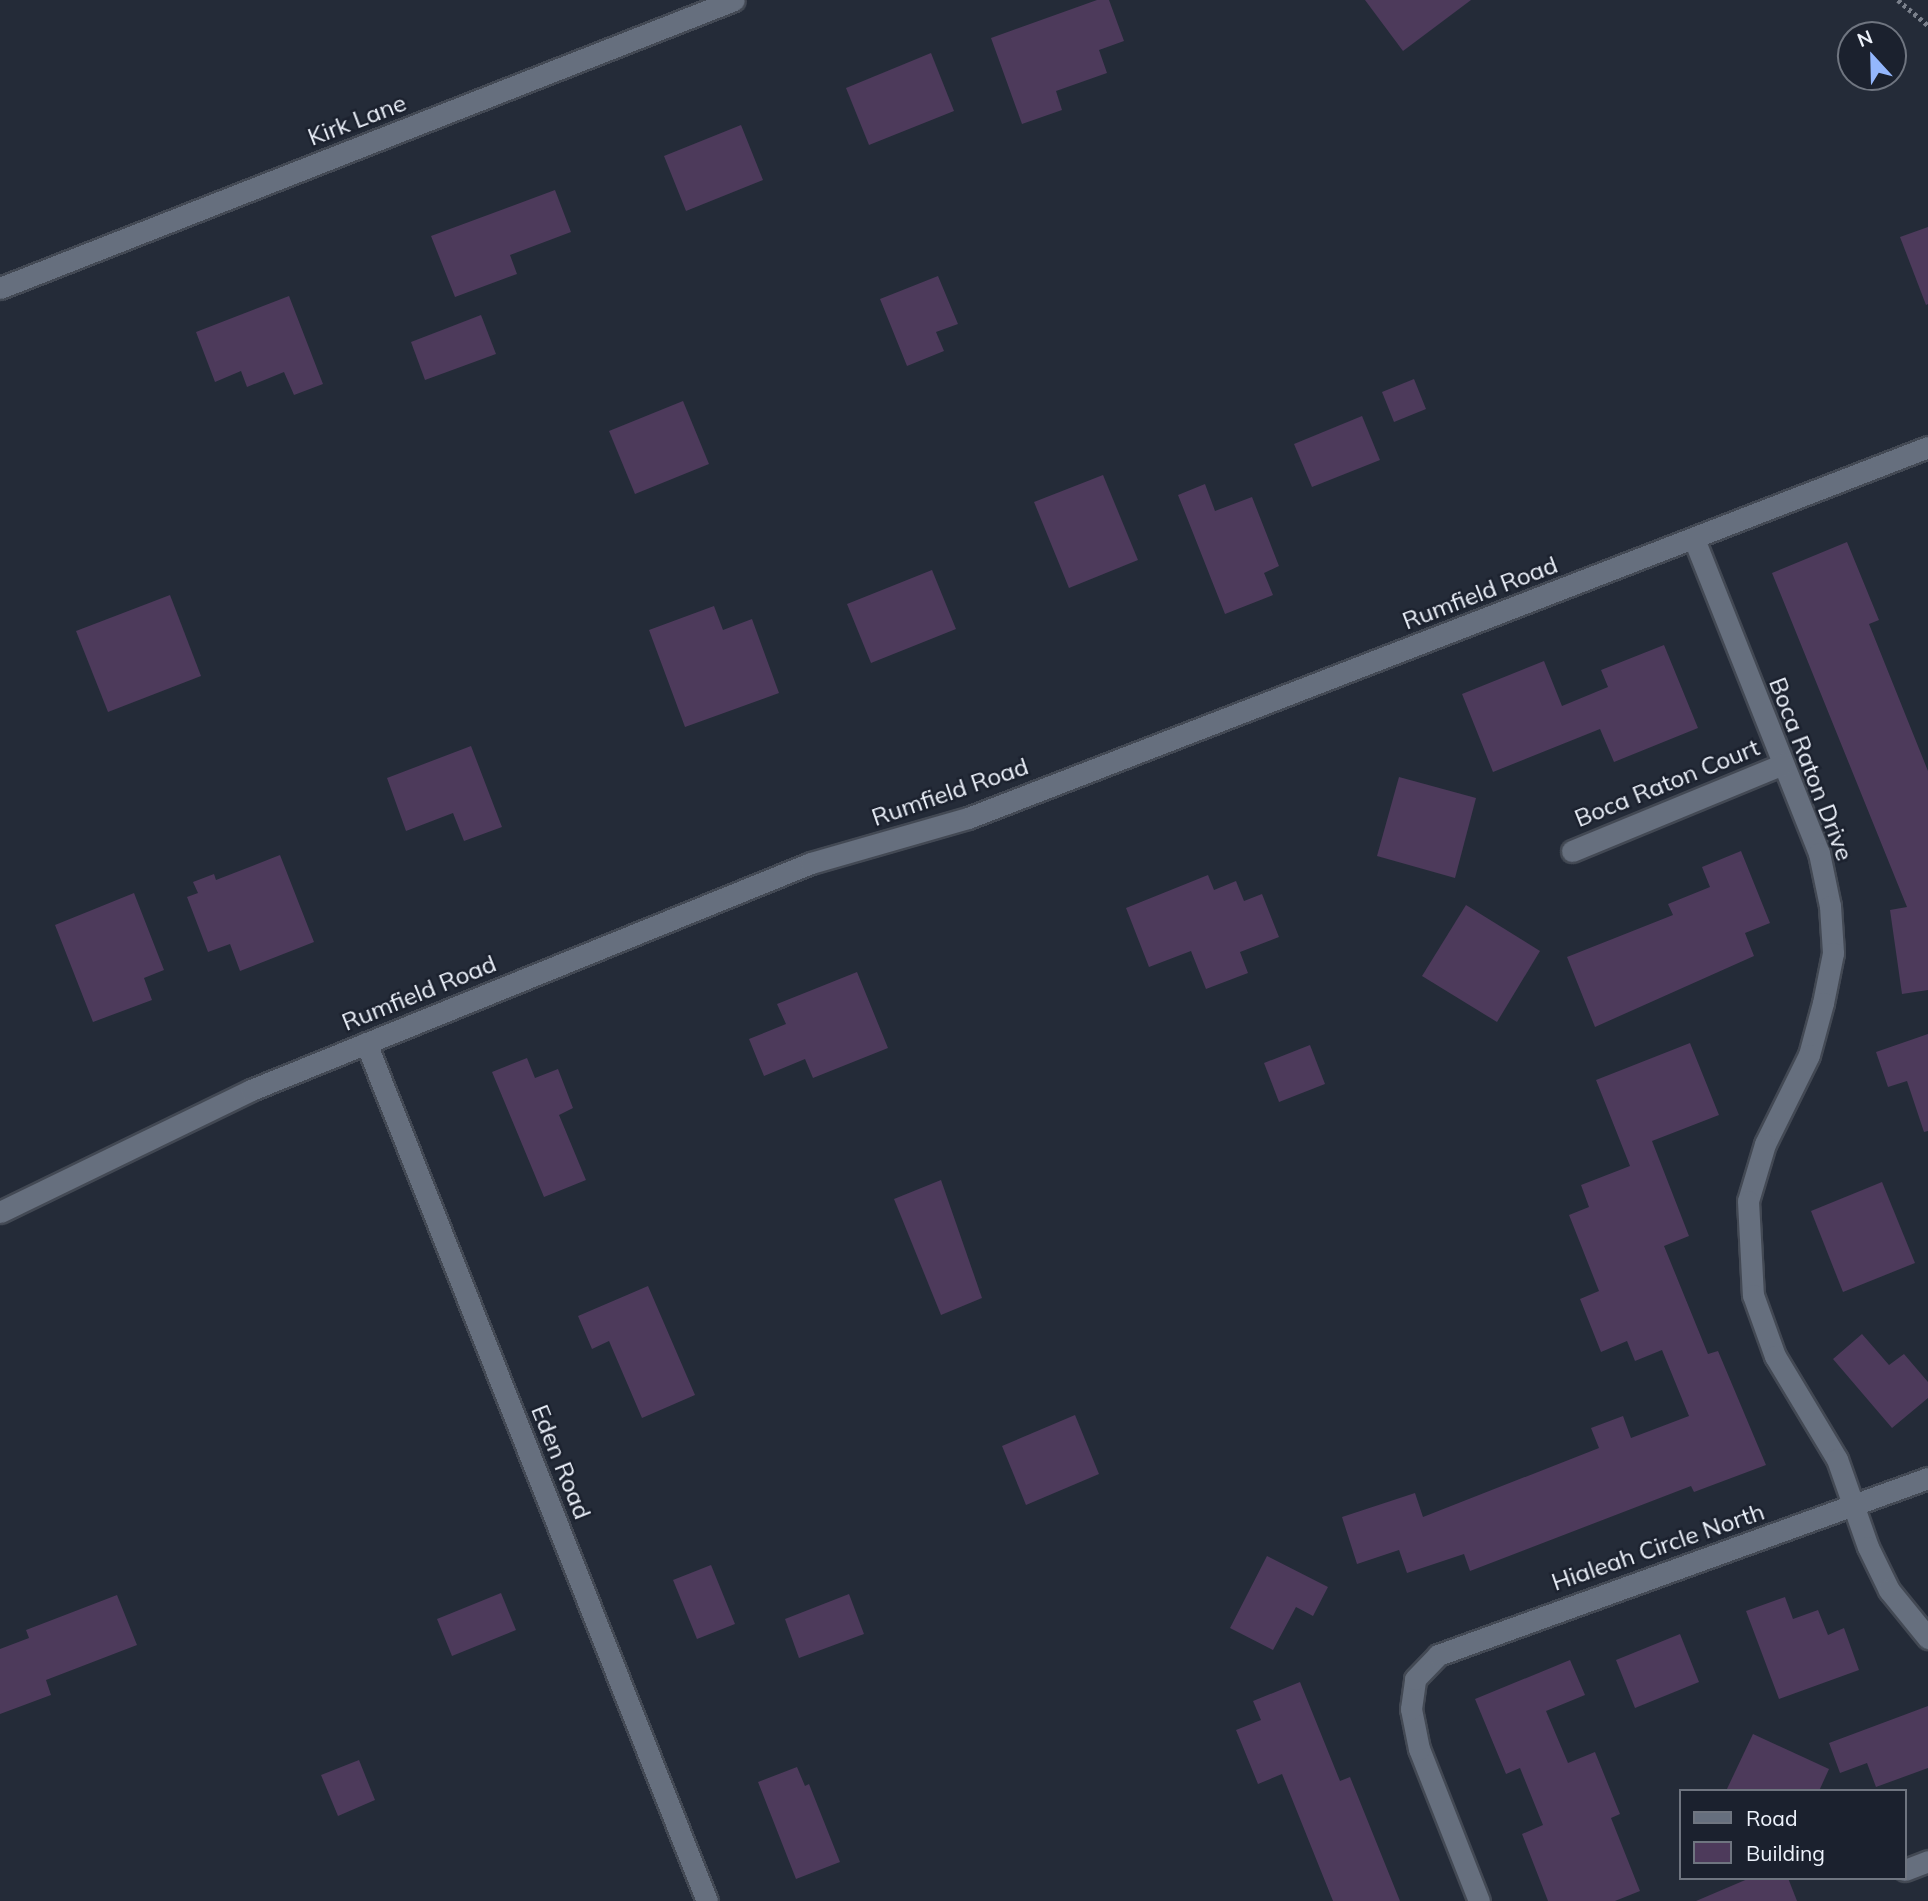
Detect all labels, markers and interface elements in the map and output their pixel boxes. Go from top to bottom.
north arrow [1837,21,1907,91]
text: N [1854,25,1876,52]
street label: Kirk Lane [304,88,410,152]
street label: Rumfield Road [1398,550,1562,636]
street label: Boca Raton Drive [1763,673,1859,865]
street label: Boca Raton Court [1570,733,1764,833]
street label: Rumfield Road [868,752,1032,832]
street label: Rumfield Road [338,949,500,1037]
street label: Eden Road [525,1401,597,1523]
street label: Hialeah Circle North [1548,1497,1768,1597]
legend [1680,1789,1907,1880]
text: Road [1746,1805,1797,1831]
text: Building [1746,1840,1825,1866]

